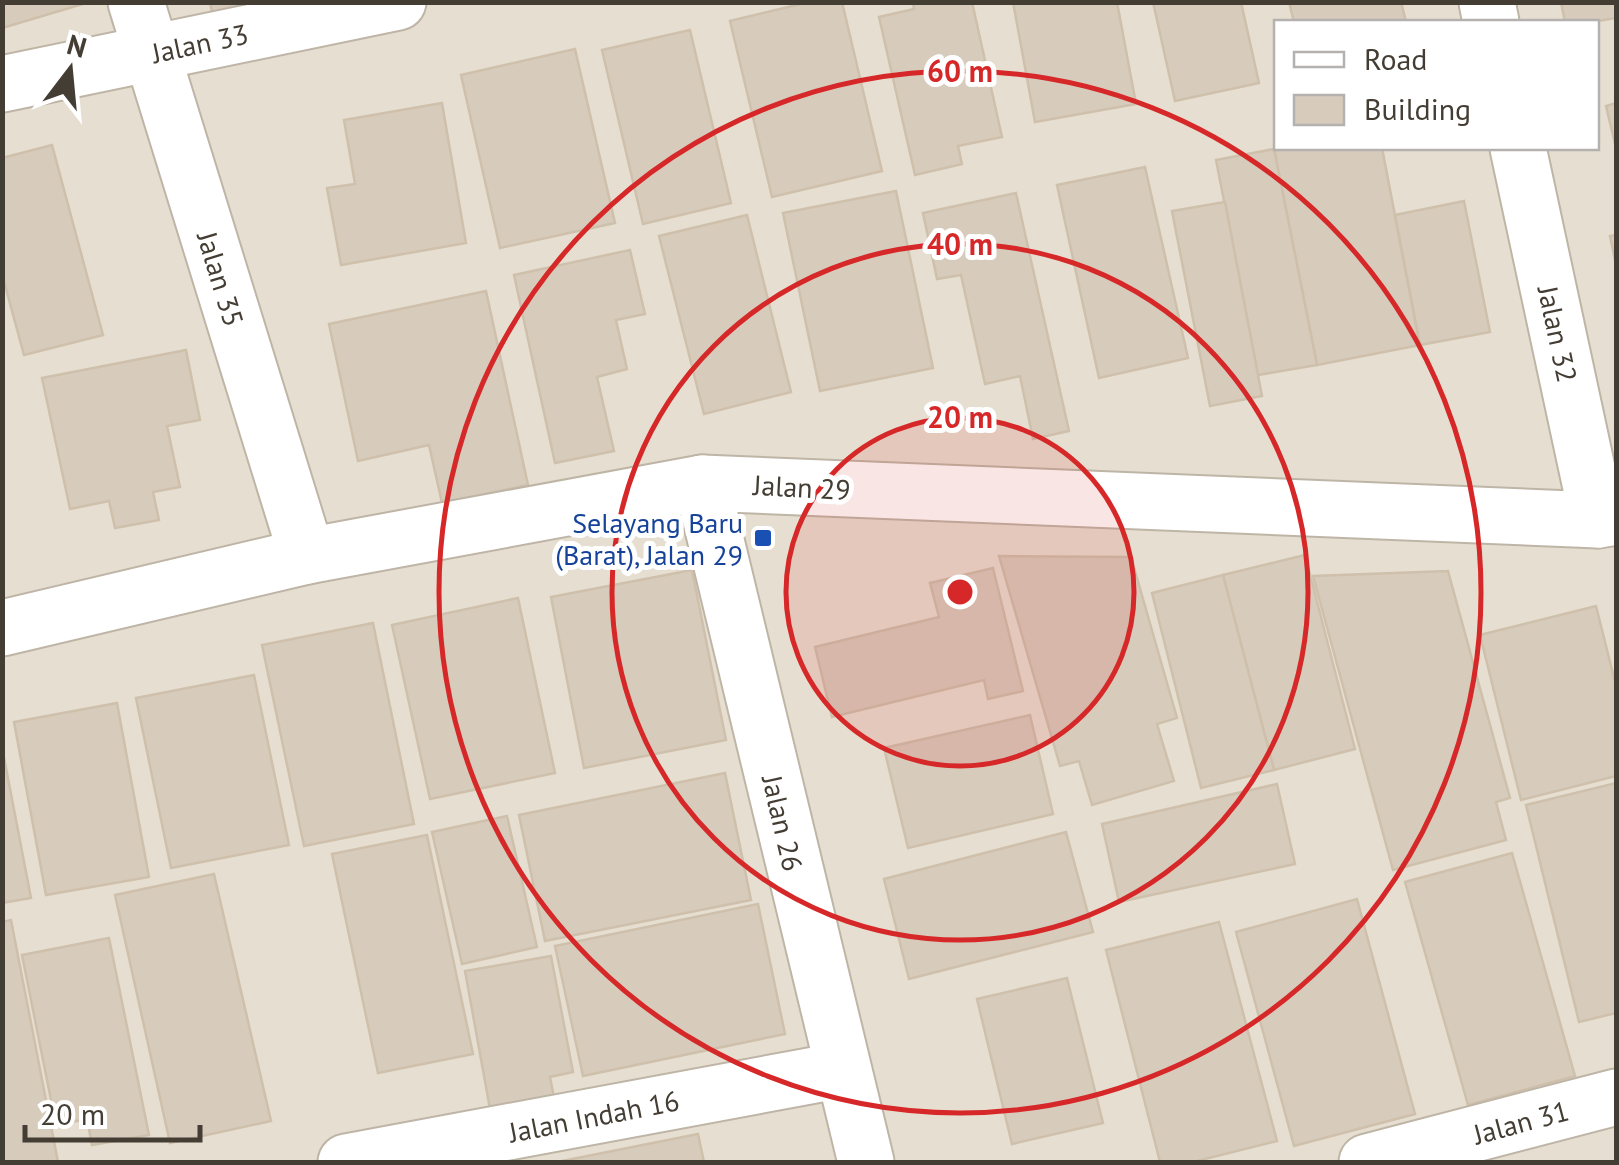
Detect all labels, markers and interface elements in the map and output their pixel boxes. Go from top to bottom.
street label: Jalan 33 [148,15,251,71]
north arrow [20,20,120,120]
legend [1274,20,1599,150]
text: N [63,25,91,66]
text: Road [1364,39,1428,78]
text: 60 m [927,51,993,90]
text: Building [1364,89,1471,128]
text: 40 m [927,224,993,263]
street label: Jalan 35 [189,226,253,331]
street label: Jalan 32 [1530,282,1586,385]
text: 20 m [927,397,993,436]
street label: Jalan 29 [751,466,852,508]
place label: Selayang Baru (Barat), Jalan 29 [555,504,743,573]
marker: Selayang Baru (Barat), Jalan 29 [752,527,774,549]
centre of rings [942,574,978,610]
street label: Jalan 26 [754,770,812,875]
scale bar [25,1080,200,1142]
street label: Jalan Indah 16 [505,1081,682,1151]
street label: Jalan 31 [1468,1092,1573,1153]
text: 20 m [40,1094,105,1133]

